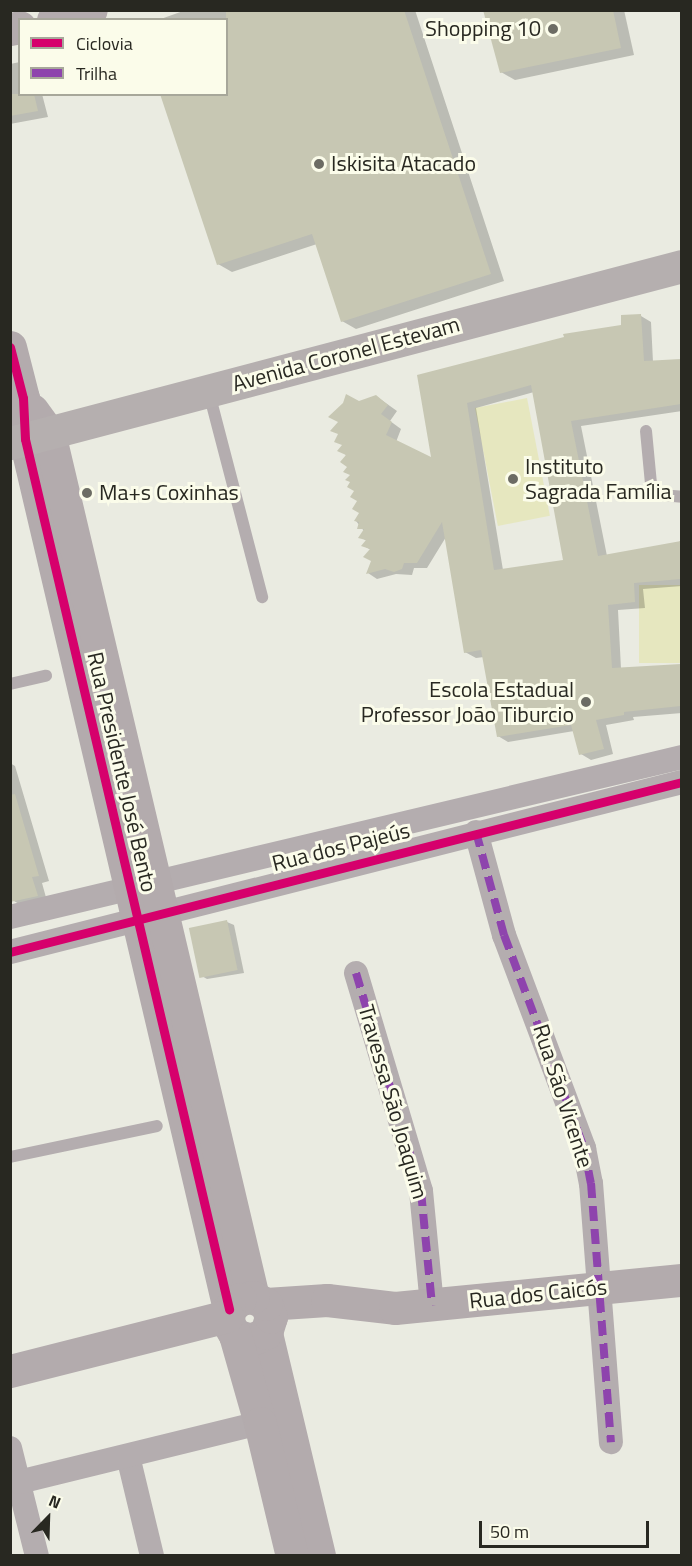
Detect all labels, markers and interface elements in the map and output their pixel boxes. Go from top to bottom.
place label: Shopping 10 [425,16,541,42]
legend [18,18,228,96]
marker: Shopping 10 [546,22,560,36]
text: Ciclovia [76,30,133,57]
text: Trilha [76,60,117,87]
place label: Iskisita Atacado [331,151,476,177]
marker: Iskisita Atacado [312,157,326,171]
street label: Avenida Coronel Estevam [229,311,463,397]
place label: Instituto Sagrada Família [525,453,672,505]
marker: Instituto Sagrada Família [506,472,520,486]
place label: Ma+s Coxinhas [99,480,239,506]
marker: Ma+s Coxinhas [80,486,94,500]
street label: Rua Presidente José Bento [82,649,162,895]
place label: Escola Estadual Professor João Tiburcio [361,676,574,728]
marker: Escola Estadual Professor João Tiburcio [579,695,593,709]
street label: Rua dos Pajeús [269,817,413,877]
street label: Travessa São Joaquim [353,1002,433,1202]
street label: Rua São Vicente [527,1021,599,1171]
street label: Rua dos Caicós [468,1274,608,1314]
north arrow [18,1488,78,1548]
text: N [45,1488,65,1515]
scale bar [482,1509,652,1547]
text: 50 m [490,1518,529,1545]

